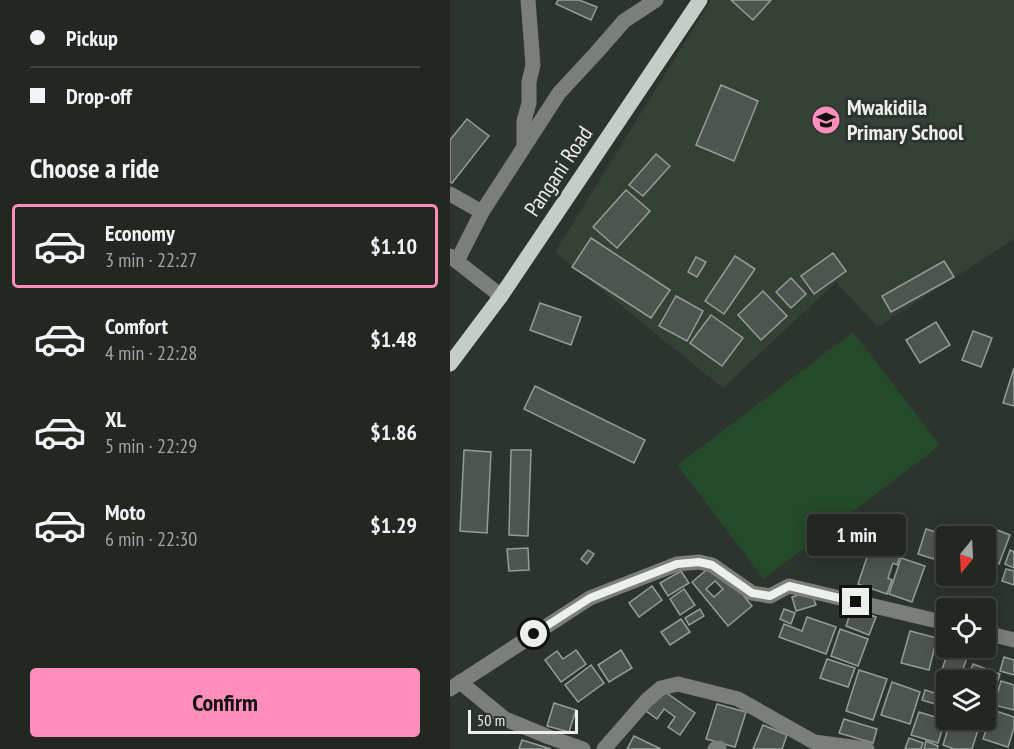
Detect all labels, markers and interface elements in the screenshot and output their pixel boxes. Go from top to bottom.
text: Pickup [66,24,118,52]
text: Drop-off [66,82,132,110]
place label: Mwakidila Primary School [847,93,964,146]
school or university icon: Mwakidila Primary School [810,104,842,136]
street label: Pangani Road [518,121,598,221]
text: Choose a ride [30,151,159,185]
icon: car [33,219,87,273]
text: Economy [105,219,175,247]
text: $1.10 [370,232,417,260]
text: 3 min · 22:27 [105,247,197,273]
icon: car [33,312,87,366]
text: Comfort [105,312,168,340]
text: $1.48 [370,325,417,353]
text: 4 min · 22:28 [105,340,197,366]
icon: car [33,405,87,459]
text: XL [105,405,126,433]
text: $1.86 [370,418,417,446]
text: 5 min · 22:29 [105,433,197,459]
icon: car [33,498,87,552]
text: Moto [105,498,146,526]
text: $1.29 [370,511,417,539]
callout: 1 min [806,515,906,557]
text: 1 min [836,522,877,548]
text: 6 min · 22:30 [105,526,197,552]
north arrow [936,526,996,586]
map controls [936,526,996,730]
route end [842,588,869,615]
button: locate [936,598,996,658]
route start [520,620,547,647]
button: Confirm [30,668,420,737]
button: layers [936,670,996,730]
scale bar [468,707,578,734]
text: 50 m [477,710,505,730]

